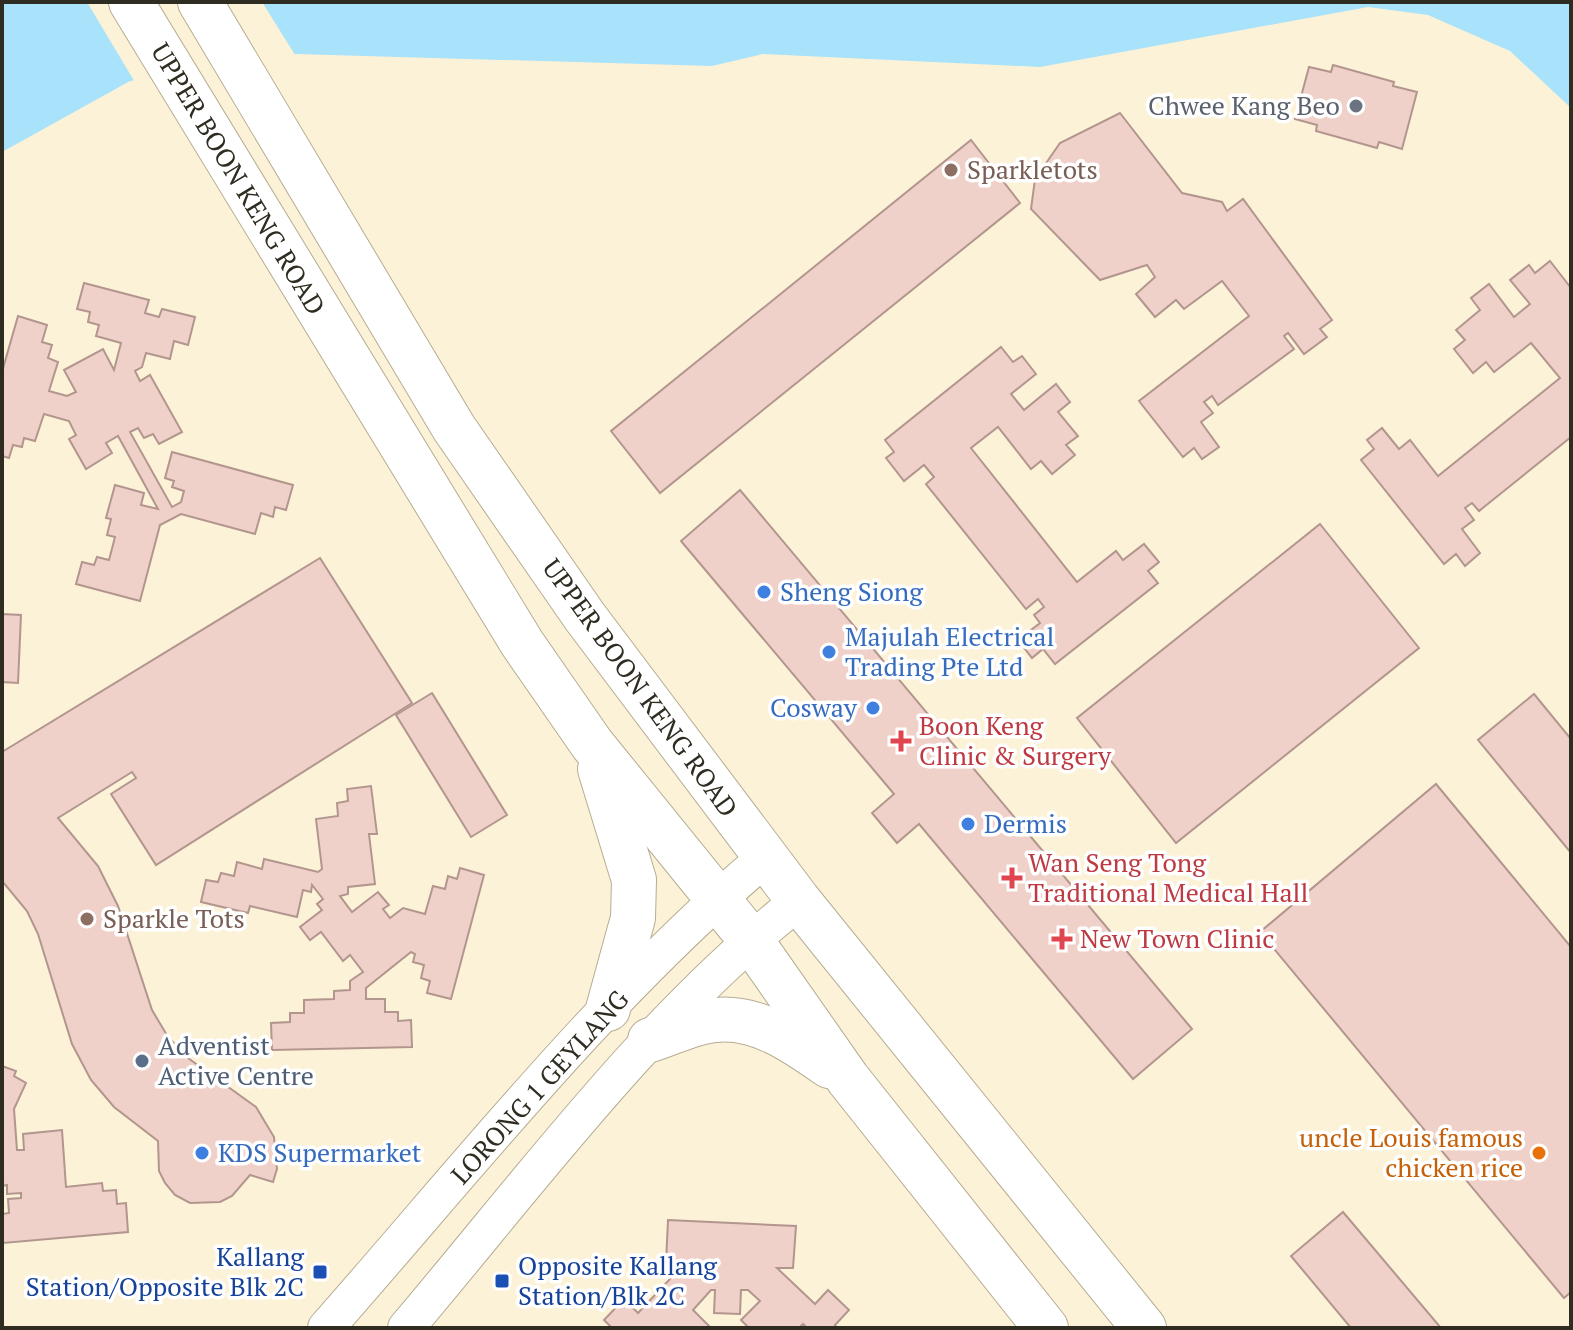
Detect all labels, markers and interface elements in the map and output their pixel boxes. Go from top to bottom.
street label: UPPER BOON KENG ROAD [144,36,334,321]
place label: Chwee Kang Beo [1148,88,1340,122]
marker: Chwee Kang Beo [1347,97,1365,115]
place label: Sparkletots [967,152,1098,186]
marker: Sparkletots [942,161,960,179]
street label: UPPER BOON KENG ROAD [536,552,746,823]
place label: Sheng Siong [780,574,923,608]
marker: Sheng Siong [755,583,773,601]
place label: Majulah Electrical Trading Pte Ltd [845,619,1054,683]
marker: Majulah Electrical Trading Pte Ltd [820,643,838,661]
place label: Cosway [770,690,858,724]
marker: Cosway [864,699,882,717]
place label: Boon Keng Clinic & Surgery [919,708,1112,772]
marker: Boon Keng Clinic & Surgery [890,730,912,752]
place label: Dermis [984,806,1067,840]
marker: Dermis [959,815,977,833]
place label: Wan Seng Tong Traditional Medical Hall [1028,845,1308,909]
marker: Wan Seng Tong Traditional Medical Hall [1003,869,1021,887]
place label: Sparkle Tots [103,901,245,935]
marker: Sparkle Tots [78,910,96,928]
place label: New Town Clinic [1080,921,1274,955]
marker: New Town Clinic [1051,928,1073,950]
street label: LORONG 1 GEYLANG [443,982,636,1191]
place label: Adventist Active Centre [158,1028,314,1092]
marker: Adventist Active Centre [133,1052,151,1070]
place label: uncle Louis famous chicken rice [1299,1120,1523,1184]
place label: KDS Supermarket [218,1135,422,1169]
marker: KDS Supermarket [193,1144,211,1162]
marker: uncle Louis famous chicken rice [1530,1144,1548,1162]
place label: Kallang Station/Opposite Blk 2C [26,1239,304,1303]
place label: Opposite Kallang Station/Blk 2C [518,1248,717,1312]
marker: Kallang Station/Opposite Blk 2C [311,1263,329,1281]
marker: Opposite Kallang Station/Blk 2C [493,1272,511,1290]

